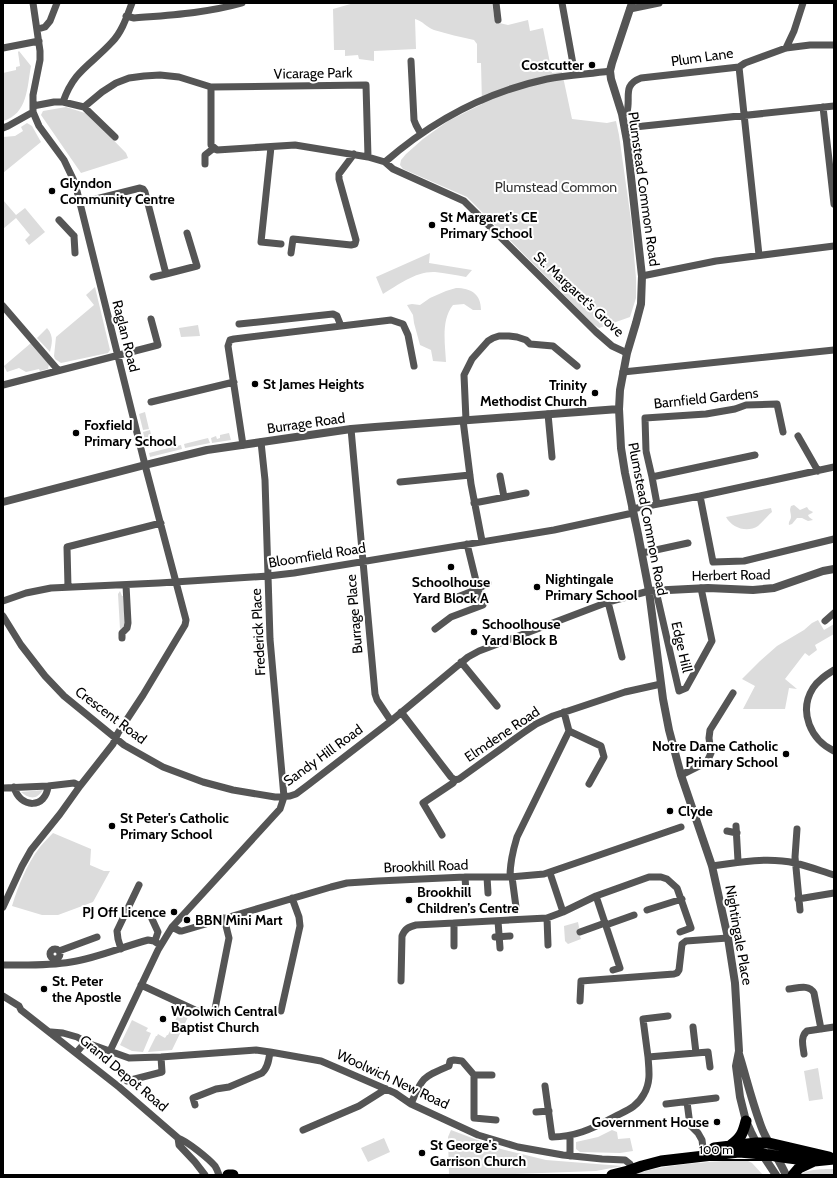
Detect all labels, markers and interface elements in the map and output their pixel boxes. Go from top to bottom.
street label: Plum Lane [670,44,734,70]
place label: Costcutter [521,56,584,74]
marker: Costcutter [587,60,597,70]
street label: Vicarage Park [273,63,353,83]
street label: Plumstead Common Road [624,111,664,267]
place label: Glyndon Community Centre [60,174,175,208]
park label: Plumstead Common [495,178,617,196]
marker: Glyndon Community Centre [47,186,57,196]
place label: St Margaret's CE Primary School [440,208,538,242]
marker: St Margaret's CE Primary School [427,220,437,230]
street label: St. Margaret's Grove [530,247,628,341]
street label: Raglan Road [108,298,144,374]
place label: St James Heights [263,375,364,393]
place label: Trinity Methodist Church [480,376,587,410]
marker: St James Heights [250,379,260,389]
street label: Barnfield Gardens [653,384,759,412]
marker: Trinity Methodist Church [590,388,600,398]
street label: Burrage Road [266,409,346,437]
place label: Foxfield Primary School [84,416,177,450]
marker: Foxfield Primary School [71,428,81,438]
street label: Plumstead Common Road [624,441,672,597]
street label: Bloomfield Road [267,538,367,572]
marker: Schoolhouse Yard Block A [446,562,456,572]
street label: Herbert Road [691,565,771,585]
place label: Nightingale Primary School [545,570,638,604]
street label: Burrage Place [342,573,366,655]
place label: Schoolhouse Yard Block A [412,573,490,607]
marker: Nightingale Primary School [532,582,542,592]
street label: Frederick Place [247,588,269,676]
place label: Schoolhouse Yard Block B [481,615,560,649]
street label: Edge Hill [667,620,697,675]
marker: Schoolhouse Yard Block B [469,627,479,637]
street label: Crescent Road [72,682,150,748]
street label: Elmdene Road [461,702,543,766]
street label: Sandy Hill Road [280,720,366,790]
place label: Notre Dame Catholic Primary School [652,737,779,771]
marker: Notre Dame Catholic Primary School [781,749,791,759]
place label: Clyde [678,802,713,820]
marker: Clyde [665,806,675,816]
place label: St Peter's Catholic Primary School [120,809,229,843]
marker: St Peter's Catholic Primary School [107,821,117,831]
street label: Brookhill Road [383,856,469,876]
place label: Brookhill Children’s Centre [417,883,519,917]
street label: Nightingale Place [721,884,757,986]
marker: Brookhill Children’s Centre [404,895,414,905]
place label: PJ Off Licence [82,903,166,921]
marker: PJ Off Licence [169,907,179,917]
place label: BBN Mini Mart [195,911,283,929]
marker: BBN Mini Mart [182,915,192,925]
place label: St. Peter the Apostle [52,972,121,1006]
marker: St. Peter the Apostle [39,984,49,994]
place label: Woolwich Central Baptist Church [171,1002,278,1036]
marker: Woolwich Central Baptist Church [158,1014,168,1024]
street label: Grand Depot Road [76,1031,172,1115]
street label: Woolwich New Road [334,1045,452,1113]
place label: Government House [592,1113,709,1131]
marker: Government House [712,1117,722,1127]
place label: St George's Garrison Church [430,1136,526,1170]
scale bar [693,1136,795,1162]
text: 100 m [699,1142,733,1157]
marker: St George's Garrison Church [417,1148,427,1158]

